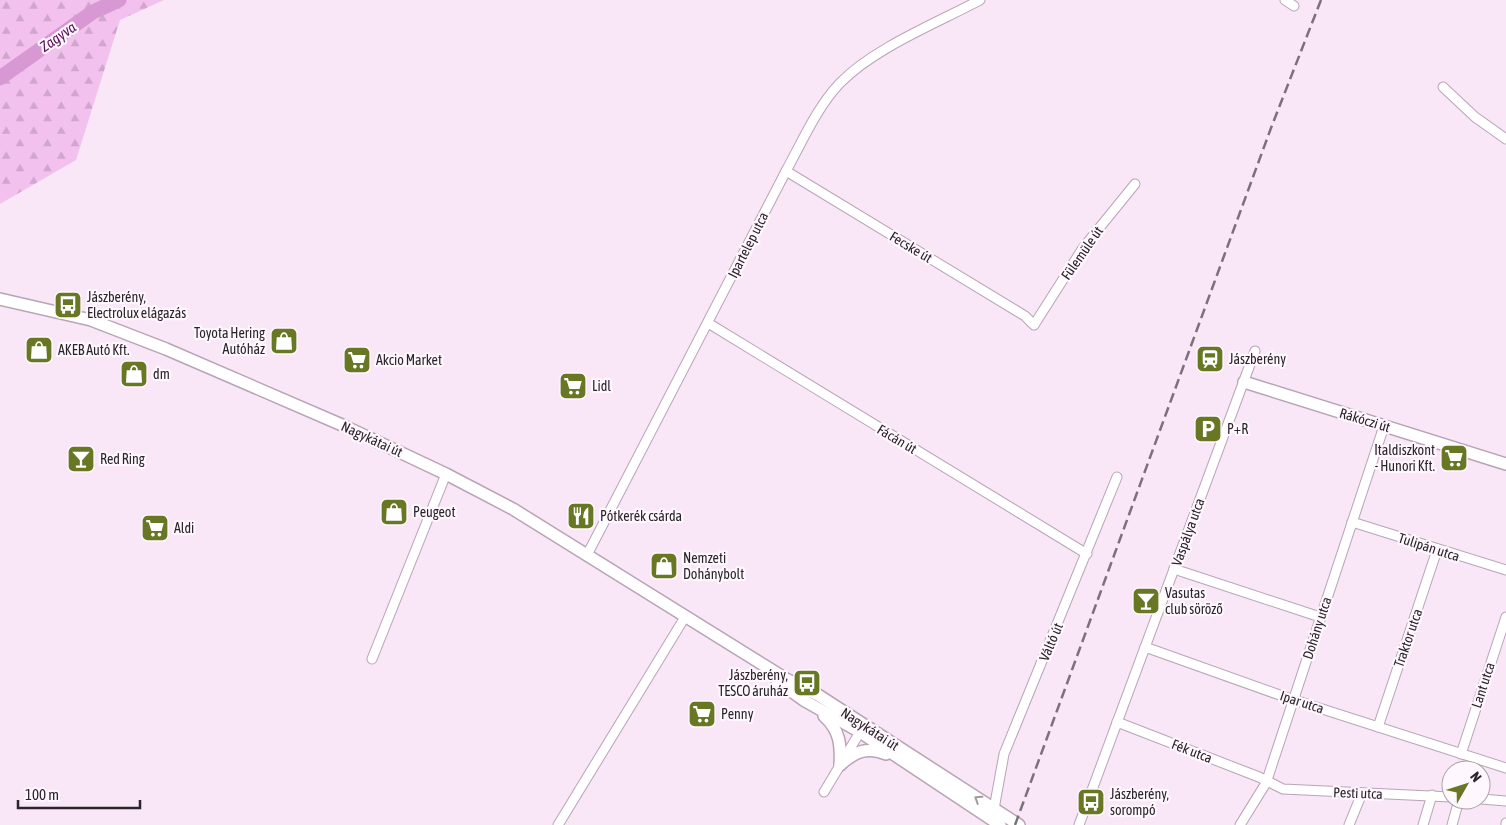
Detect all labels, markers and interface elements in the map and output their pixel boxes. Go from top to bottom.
water label: Zagyva [36,18,79,55]
street label: Ipartelep utca [725,209,771,281]
street label: Fülemüle út [1058,223,1106,283]
street label: Fecske út [887,228,935,266]
place label: Jászberény, Electrolux elágazás [87,289,186,321]
bus stop icon: Jászberény, Electrolux elágazás [53,290,83,320]
place label: Toyota Hering Autóház [194,325,265,357]
shop icon: Toyota Hering Autóház [269,326,299,356]
shop icon: AKEB Autó Kft. [24,335,54,365]
place label: AKEB Autó Kft. [58,342,130,358]
station icon: Jászberény [1195,344,1225,374]
supermarket icon: Akcio Market [342,345,372,375]
place label: Jászberény [1229,351,1286,367]
place label: Akcio Market [376,352,442,368]
shop icon: dm [119,359,149,389]
place label: dm [153,366,170,382]
supermarket icon: Lidl [558,371,588,401]
place label: Lidl [592,378,611,394]
street label: Rákóczi út [1338,405,1392,435]
parking icon: P+R [1193,414,1223,444]
street label: Nagykátai út [339,418,405,460]
street label: Fácán út [874,421,920,457]
place label: P+R [1227,421,1248,437]
place label: Italdiszkont - Hunori Kft. [1374,442,1435,474]
supermarket icon: Italdiszkont - Hunori Kft. [1439,443,1469,473]
bar icon: Red Ring [66,444,96,474]
place label: Red Ring [100,451,145,467]
street label: Vaspálya utca [1168,496,1208,568]
shop icon: Peugeot [379,497,409,527]
restaurant icon: Pótkerék csárda [566,501,596,531]
place label: Peugeot [413,504,455,520]
place label: Pótkerék csárda [600,508,682,524]
supermarket icon: Aldi [140,513,170,543]
place label: Aldi [174,520,194,536]
street label: Tulipán utca [1396,530,1462,564]
place label: Nemzeti Dohánybolt [683,550,744,582]
shop icon: Nemzeti Dohánybolt [649,551,679,581]
place label: Vasutas club söröző [1165,585,1223,617]
bar icon: Vasutas club söröző [1131,586,1161,616]
street label: Dohány utca [1299,595,1335,661]
street label: Traktor utca [1391,607,1425,669]
street label: Váltó út [1036,621,1066,663]
street label: Lant utca [1468,660,1498,710]
place label: Jászberény, TESCO áruház [718,667,788,699]
bus stop icon: Jászberény, TESCO áruház [792,668,822,698]
street label: Ipar utca [1278,687,1326,717]
supermarket icon: Penny [687,699,717,729]
street label: Nagykátai út [838,704,902,754]
place label: Penny [721,706,754,722]
street label: Fék utca [1169,736,1215,766]
north arrow [1441,760,1491,810]
text: N [1467,769,1485,785]
scale bar [18,778,140,810]
street label: Pesti utca [1333,784,1383,802]
text: 100 m [25,786,59,803]
place label: Jászberény, sorompó [1110,786,1169,818]
bus stop icon: Jászberény, sorompó [1076,787,1106,817]
one-way arrow [974,796,984,805]

